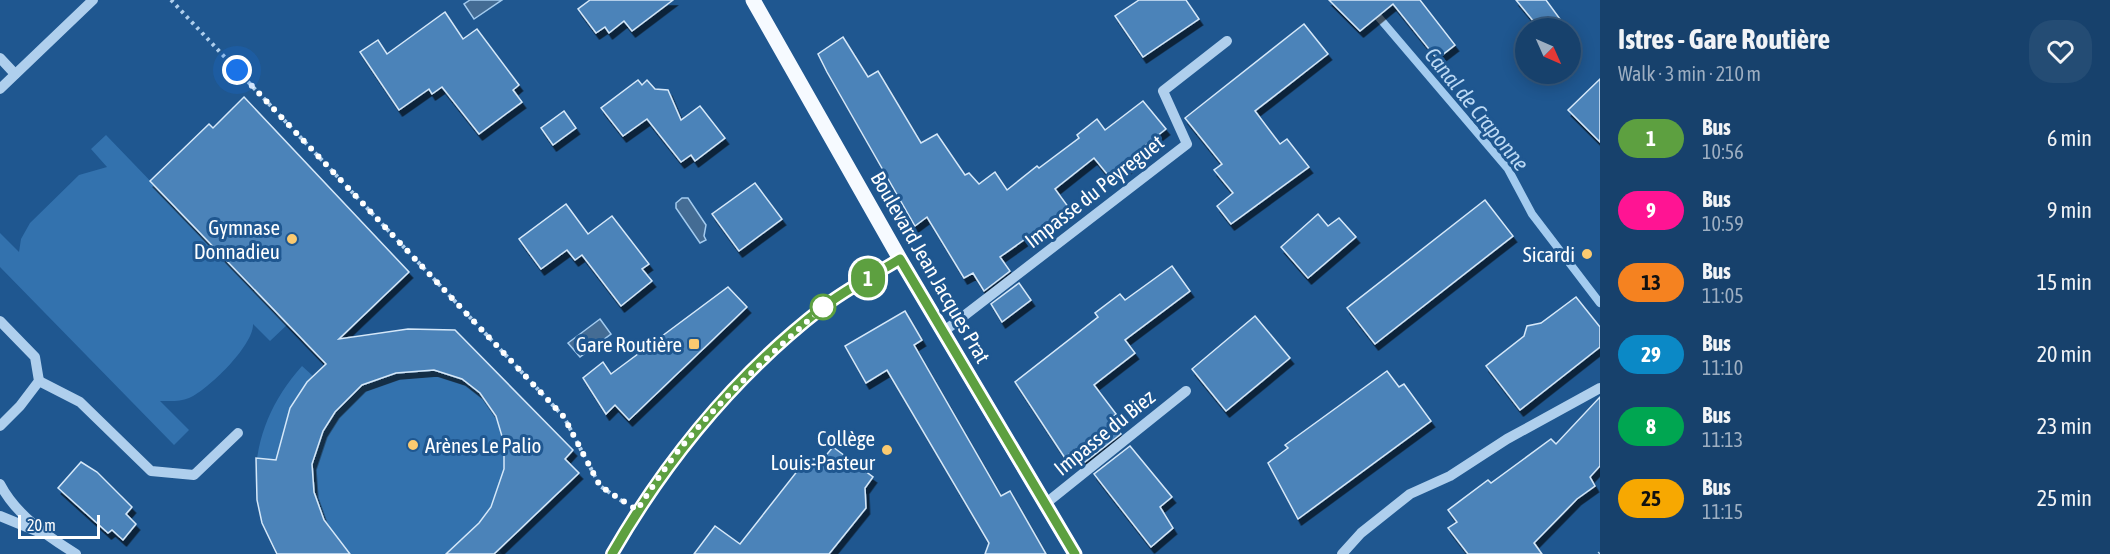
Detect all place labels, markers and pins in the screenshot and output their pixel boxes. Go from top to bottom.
place label: Gymnase Donnadieu [194,215,280,263]
marker: Gymnase Donnadieu [285,232,299,246]
place label: Sicardi [1523,242,1575,266]
marker: Sicardi [1580,247,1594,261]
unlabelled marker [810,294,836,320]
place label: Gare Routière [576,332,682,356]
marker: Gare Routière [687,337,701,351]
place label: Collège Louis-Pasteur [771,426,876,474]
place label: Arènes Le Palio [425,433,541,457]
marker: Arènes Le Palio [406,438,420,452]
marker: Collège Louis-Pasteur [880,443,894,457]

